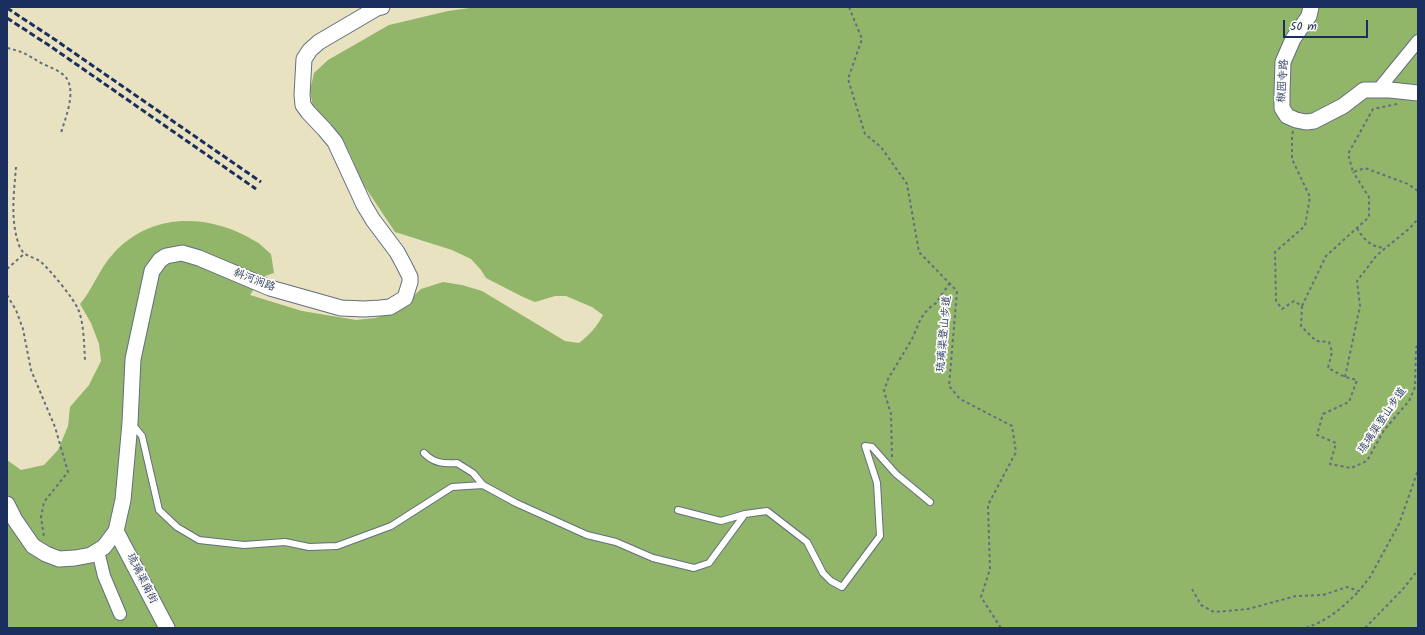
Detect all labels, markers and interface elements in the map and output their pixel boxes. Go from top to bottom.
scale bar [1285,12,1370,38]
text: 50 m [1290,17,1317,36]
street label: 椒园寺路 [1276,59,1292,103]
street label: 斜河涧路 [231,267,277,295]
street label: 琉璃渠登山步道 [935,295,955,373]
street label: 琉璃渠登山步道 [1356,385,1410,457]
street label: 琉璃渠南街 [123,552,159,606]

